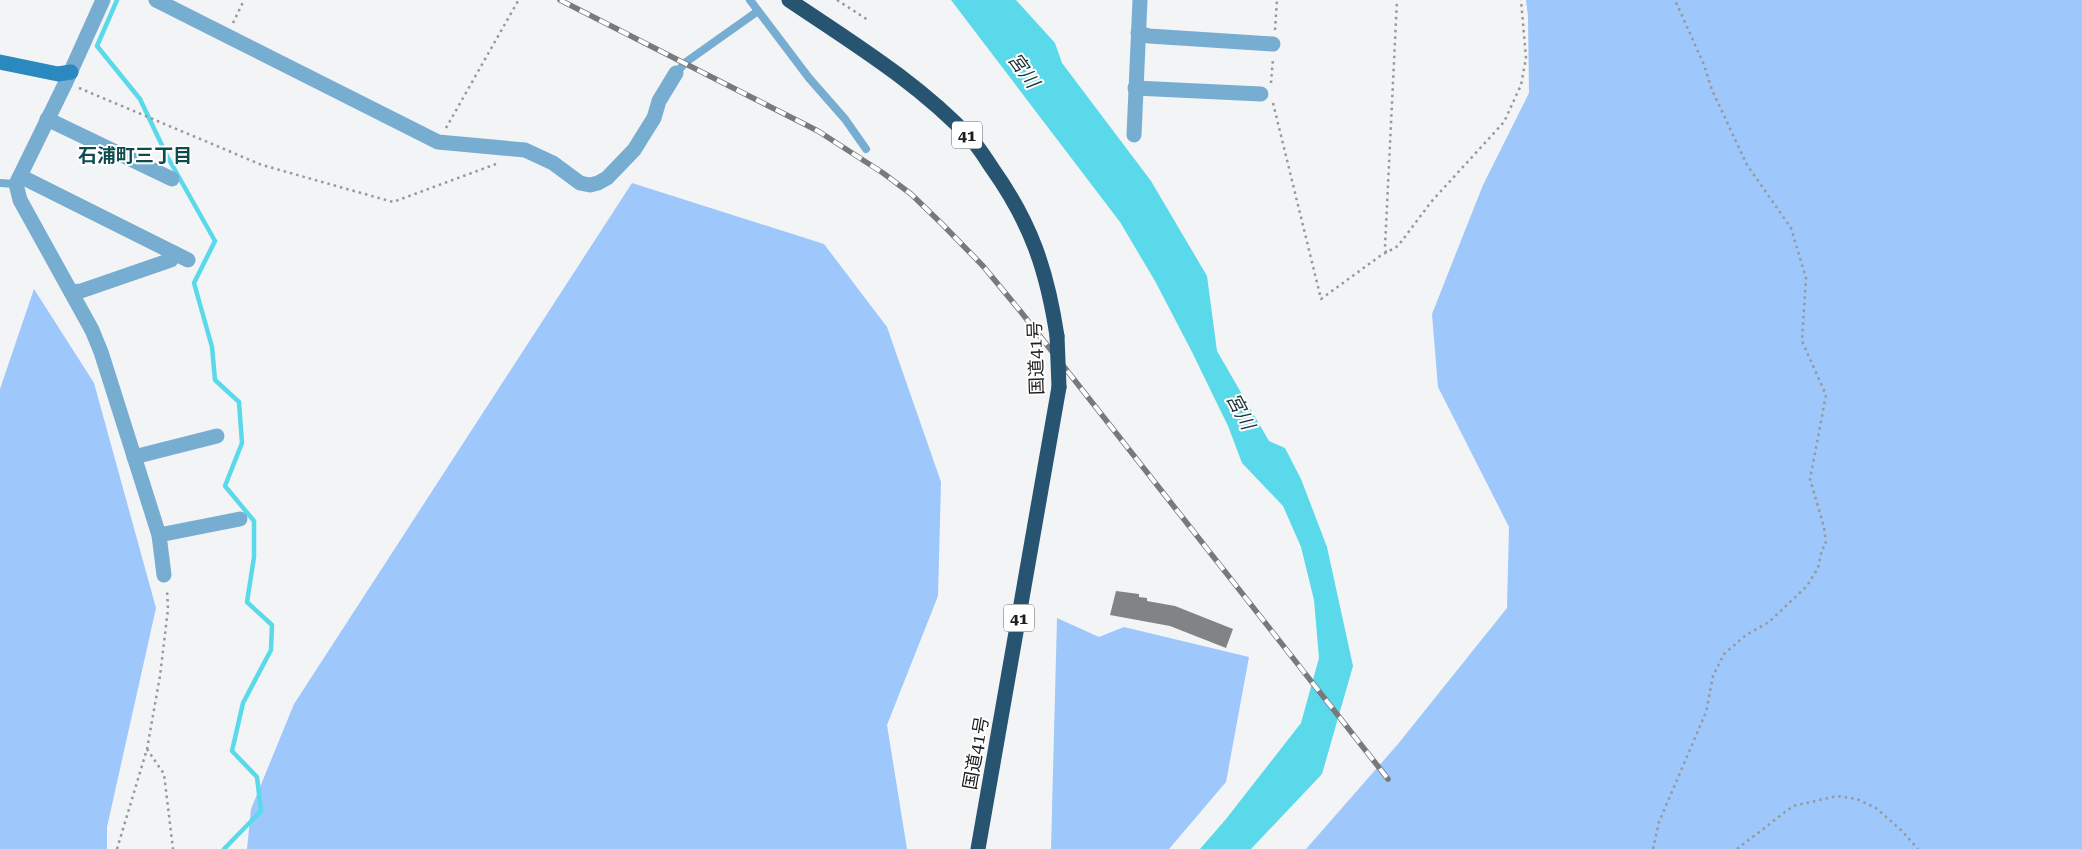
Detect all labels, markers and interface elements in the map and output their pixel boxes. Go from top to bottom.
water label: 宮川 [1003,48,1045,94]
road number: 41 [952,122,982,148]
district label: 石浦町三丁目 [78,144,192,167]
street label: 国道41号 [1024,321,1047,395]
water label: 宮川 [1221,389,1261,435]
road number: 41 [1004,604,1034,632]
street label: 国道41号 [959,715,992,791]

